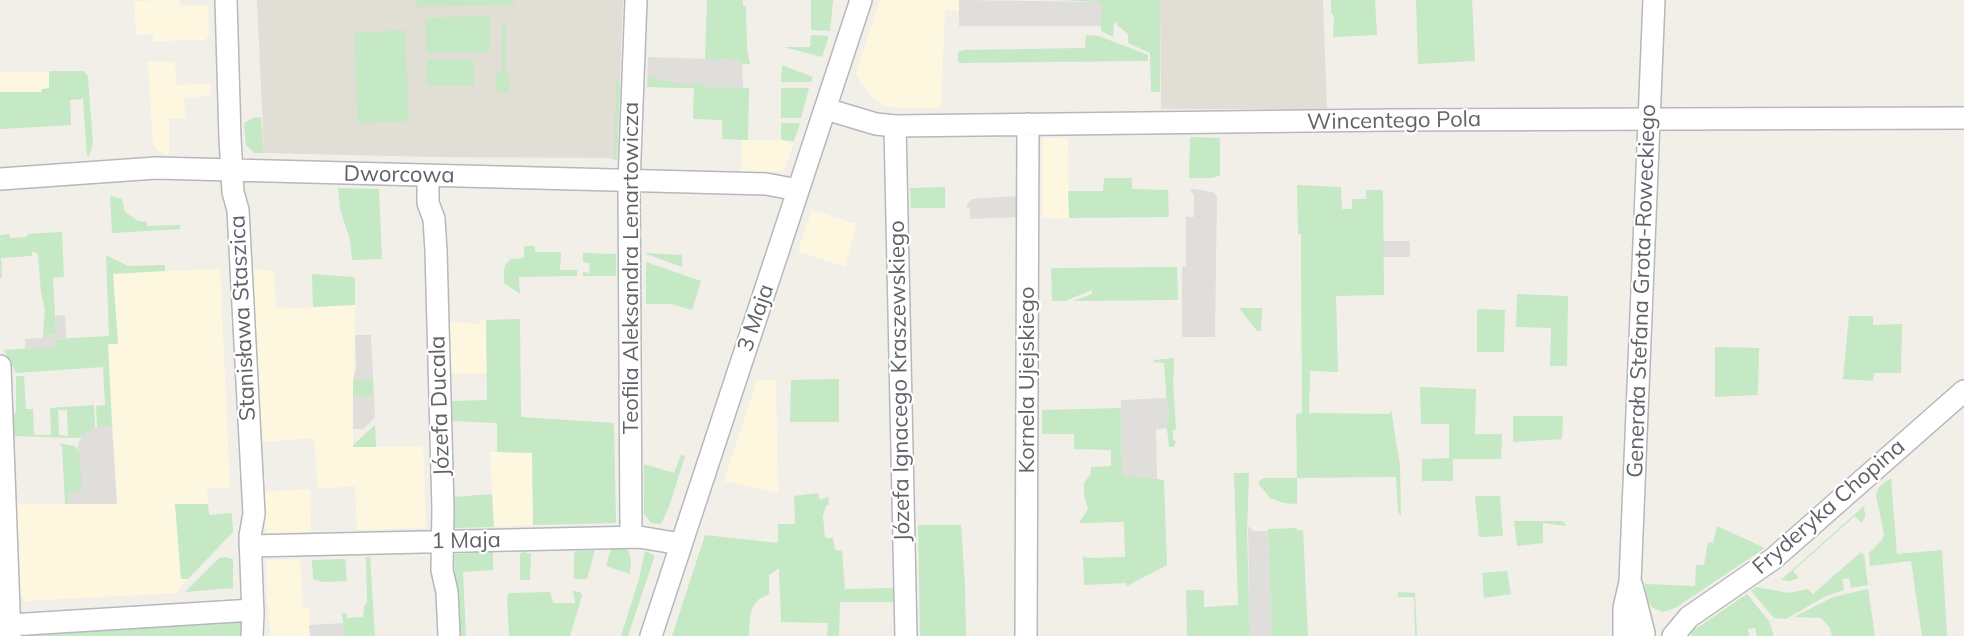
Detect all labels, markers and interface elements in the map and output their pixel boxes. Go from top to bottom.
street label: Teofila Aleksandra Lenartowicza [618,102,644,434]
street label: Generała Stefana Grota-Roweckiego [1622,104,1662,478]
street label: Wincentego Pola [1307,106,1481,136]
street label: Dworcowa [343,161,455,189]
street label: Stanisława Staszica [224,215,262,421]
street label: Józefa Ignacego Kraszewskiego [884,220,916,542]
street label: 3 Maja [732,281,780,355]
street label: Kornela Ujejskiego [1014,286,1040,474]
street label: Józefa Ducala [424,335,456,477]
street label: Fryderyka Chopina [1748,434,1910,580]
street label: 1 Maja [431,527,501,555]

